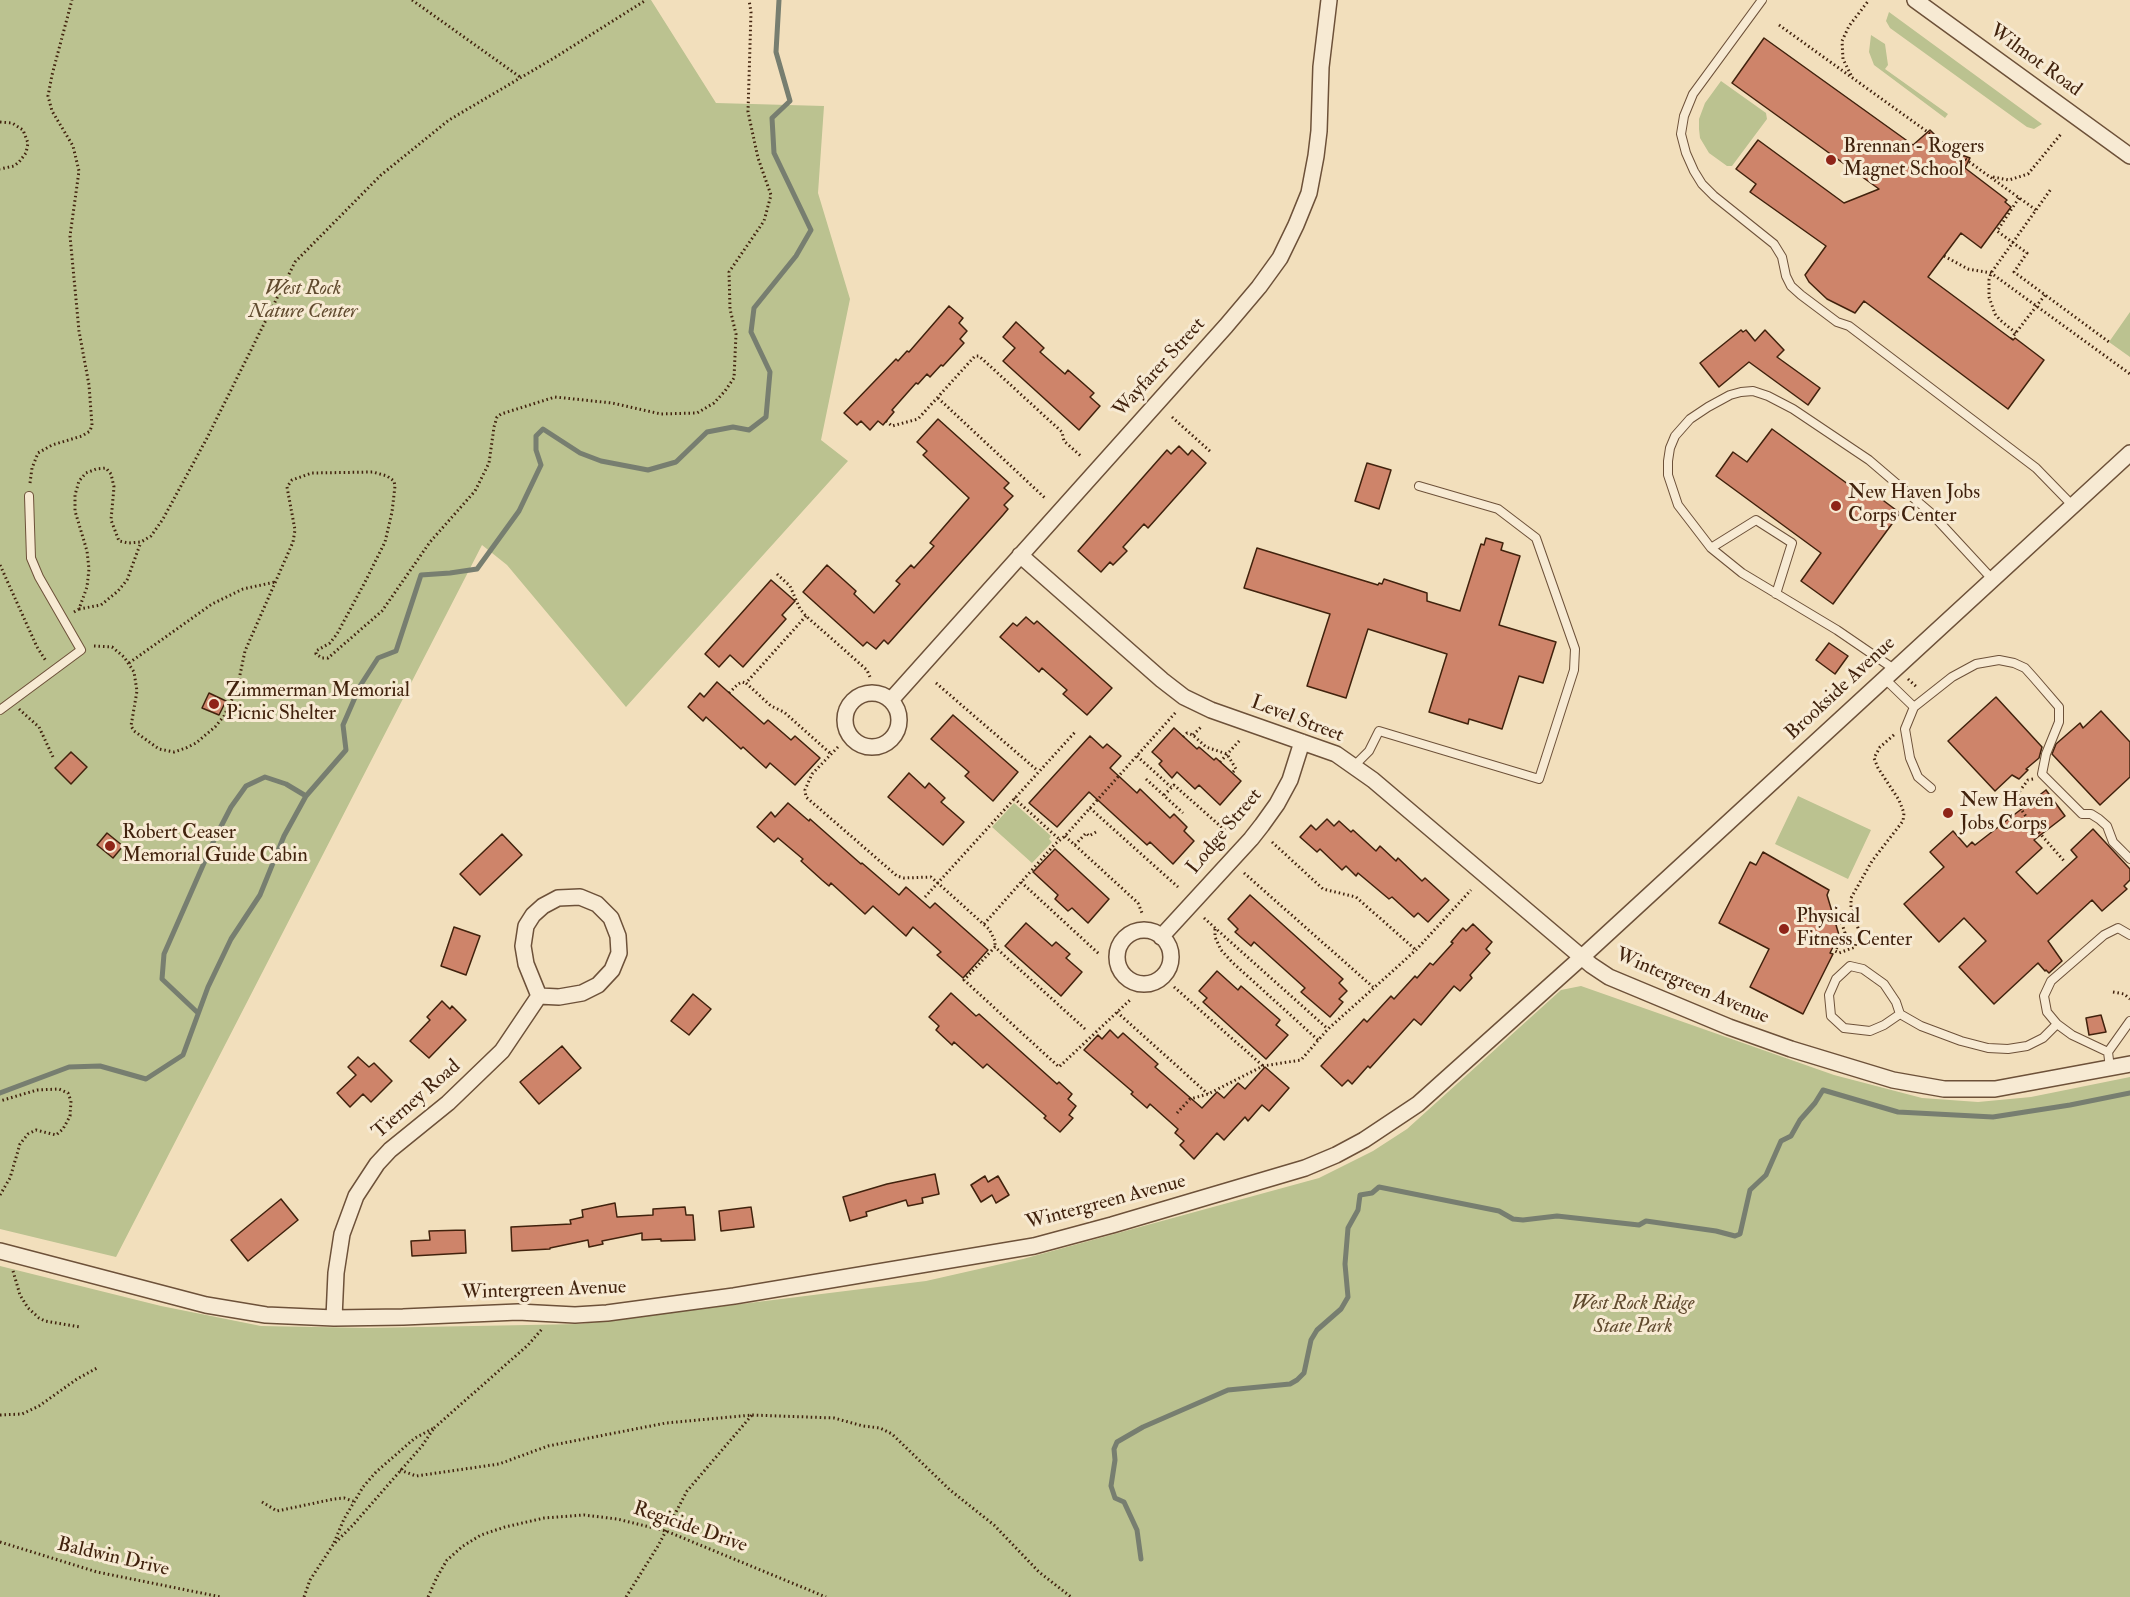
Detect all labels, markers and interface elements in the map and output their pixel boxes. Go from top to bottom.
street label: Wilmot Road [1984,19,2086,103]
place label: Brennan - Rogers Magnet School [1843,136,1984,183]
marker: Brennan - Rogers Magnet School [1824,153,1838,167]
park label: West Rock Nature Center [249,278,357,325]
street label: Wayfarer Street [1109,313,1211,423]
place label: New Haven Jobs Corps Center [1848,482,1980,529]
marker: New Haven Jobs Corps Center [1829,499,1843,513]
street label: Brookside Avenue [1781,632,1901,746]
place label: Zimmerman Memorial Picnic Shelter [226,680,410,727]
street label: Level Street [1247,691,1347,749]
marker: Zimmerman Memorial Picnic Shelter [207,697,221,711]
street label: Lodge Street [1182,784,1268,880]
place label: New Haven Jobs Corps [1960,790,2054,837]
marker: New Haven Jobs Corps [1941,806,1955,820]
place label: Robert Ceaser Memorial Guide Cabin [122,822,308,869]
marker: Robert Ceaser Memorial Guide Cabin [103,839,117,853]
place label: Physical Fitness Center [1796,906,1912,953]
marker: Physical Fitness Center [1777,922,1791,936]
street label: Wintergreen Avenue [1612,944,1772,1030]
street label: Tierney Road [368,1055,466,1145]
street label: Wintergreen Avenue [1023,1170,1189,1236]
street label: Wintergreen Avenue [461,1276,627,1306]
park label: West Rock Ridge State Park [1572,1293,1694,1340]
street label: Regicide Drive [630,1497,750,1559]
street label: Baldwin Drive [55,1533,171,1583]

